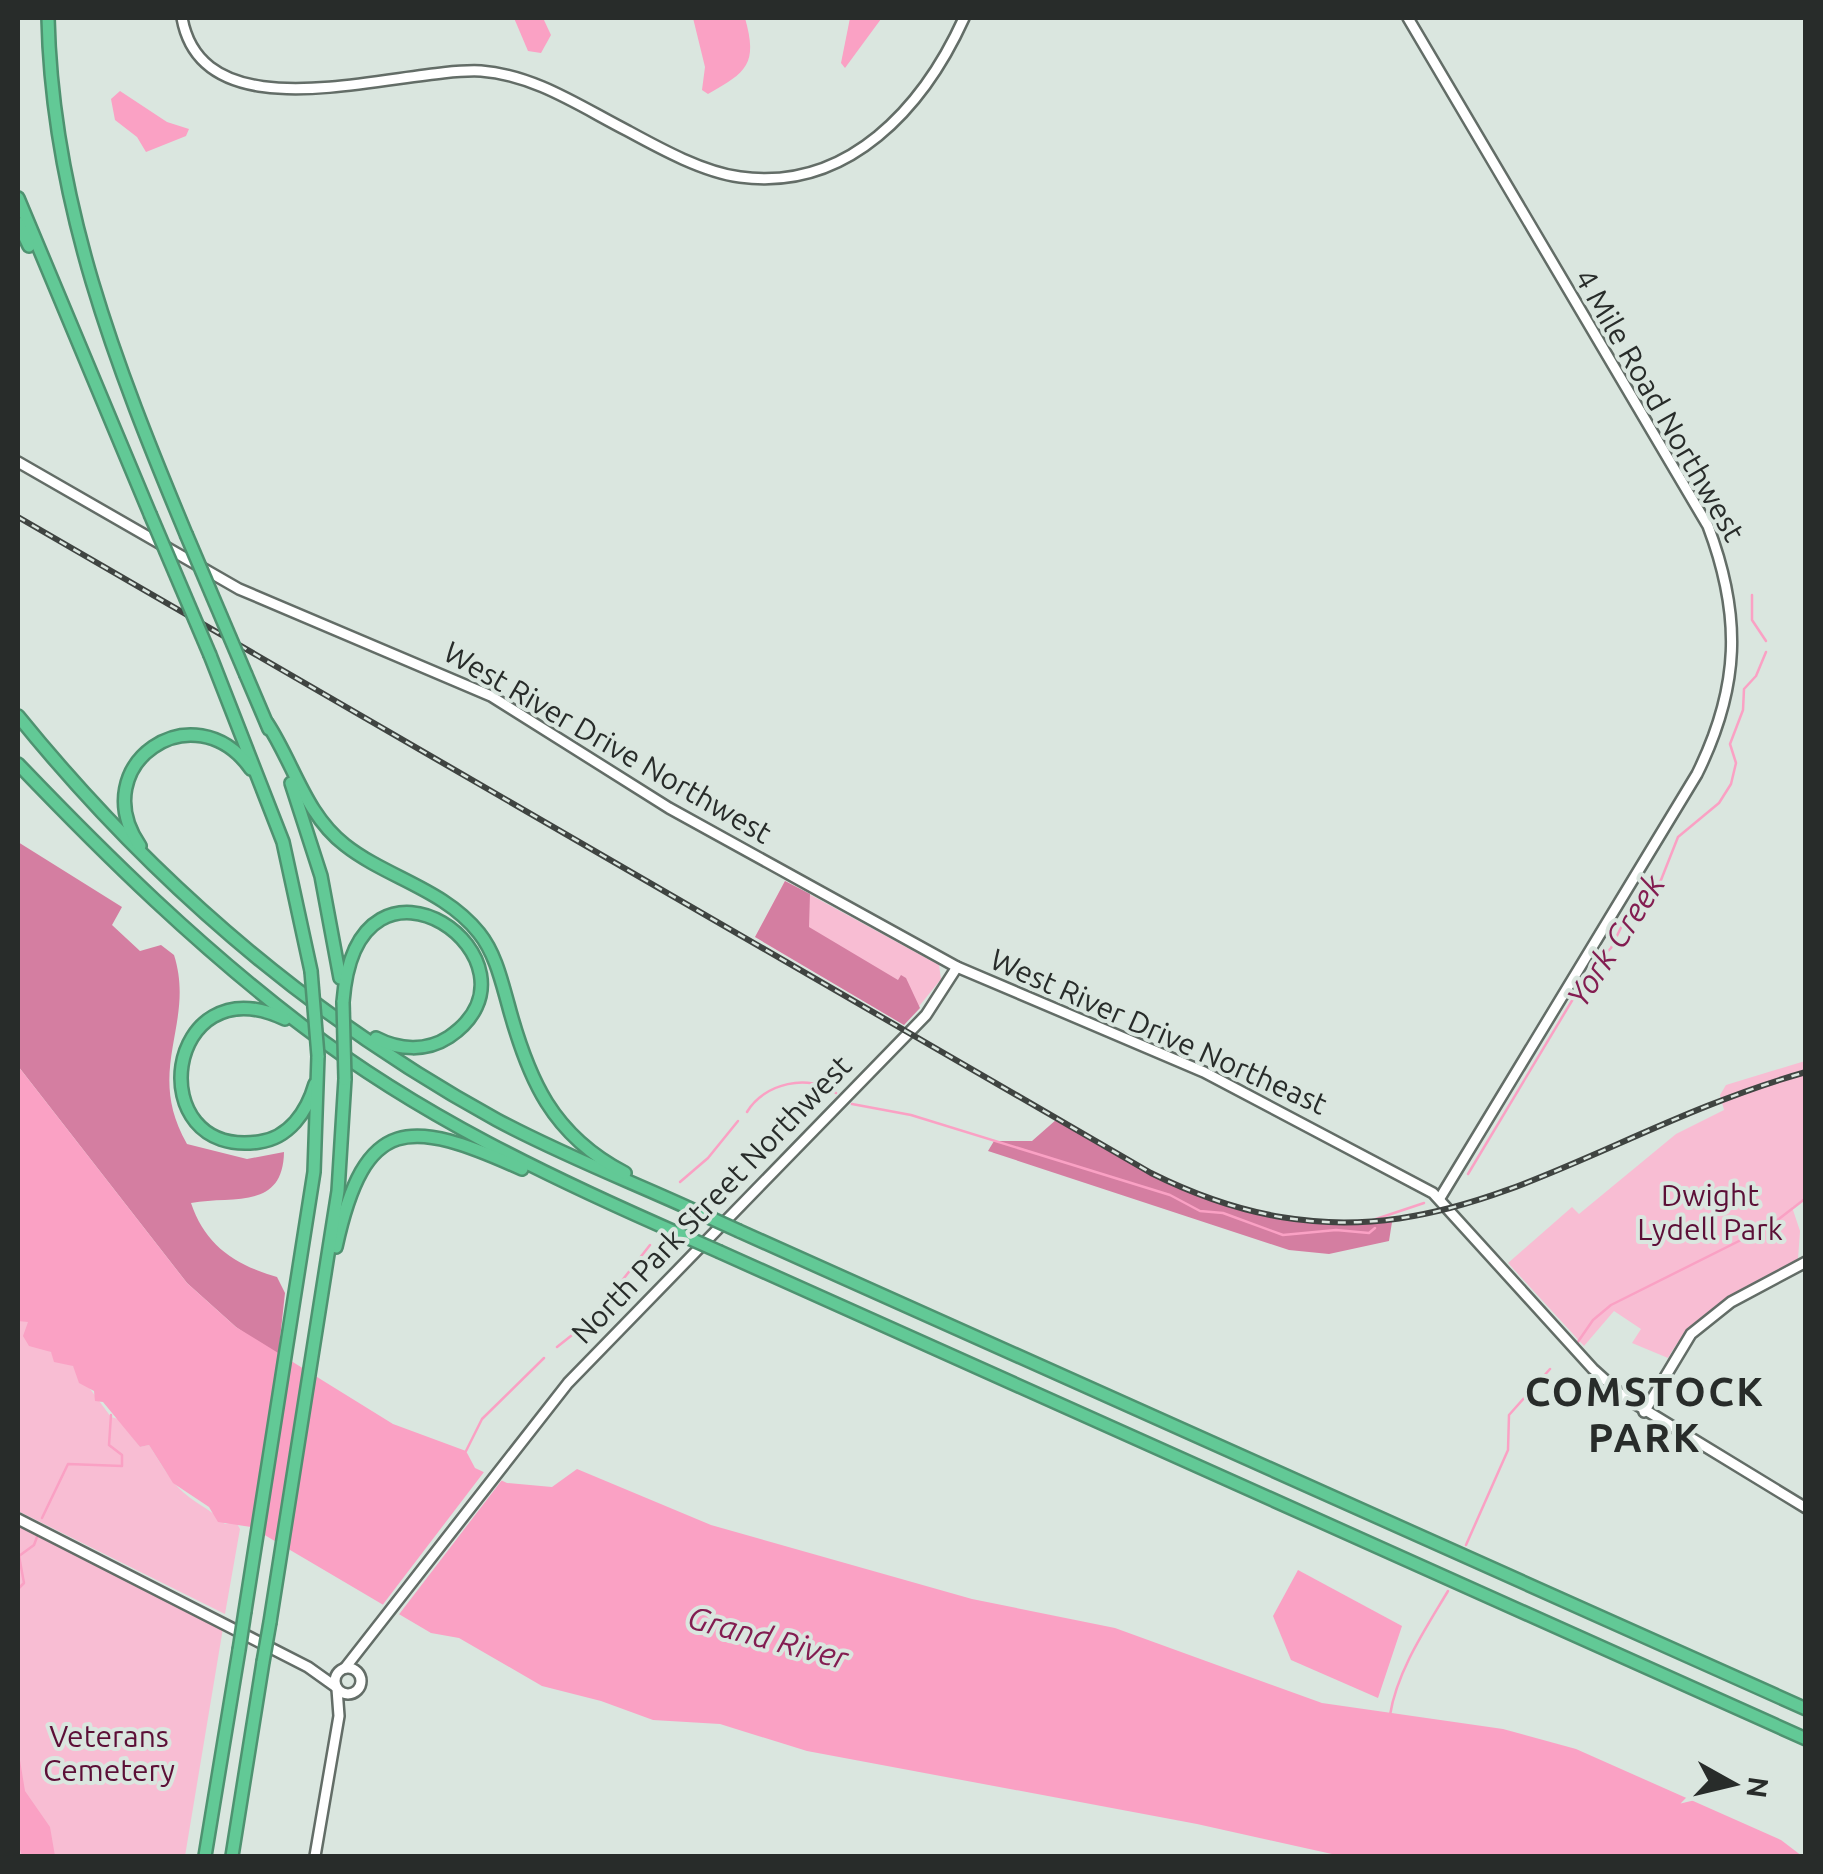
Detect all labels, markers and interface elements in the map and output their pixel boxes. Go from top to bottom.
street label: 4 Mile Road Northwest [1568,263,1752,547]
street label: West River Drive Northwest [438,634,778,850]
water label: York Creek [1559,867,1671,1013]
street label: West River Drive Northeast [985,941,1333,1121]
street label: North Park Street Northwest [564,1048,858,1350]
park label: Dwight Lydell Park [1637,1178,1783,1246]
district label: COMSTOCK PARK [1525,1369,1765,1460]
water label: Grand River [684,1598,853,1676]
park label: Veterans Cemetery [43,1719,175,1787]
north arrow [1683,1734,1783,1834]
text: N [1741,1775,1775,1800]

